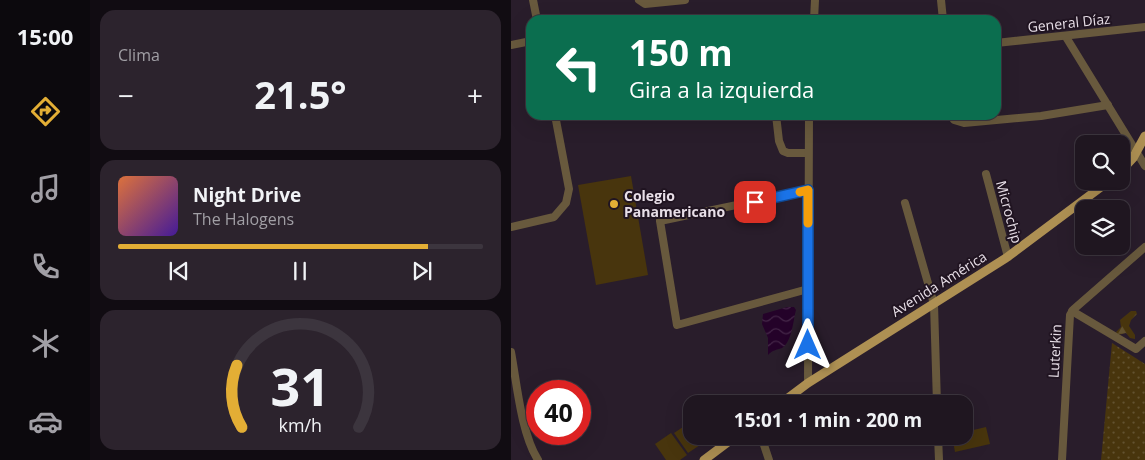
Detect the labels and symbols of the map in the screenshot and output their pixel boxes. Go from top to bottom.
street label: General Díaz [1027,9,1112,36]
street label: Microchip [992,178,1027,245]
pin [734,181,776,223]
place label: Colegio Panamericano [624,186,725,221]
marker: Colegio Panamericano [608,198,620,210]
street label: Avenida América [887,247,990,321]
position arrow [781,318,833,370]
street label: Luterkin [1044,324,1065,378]
speed limit sign: 40 [526,380,591,445]

